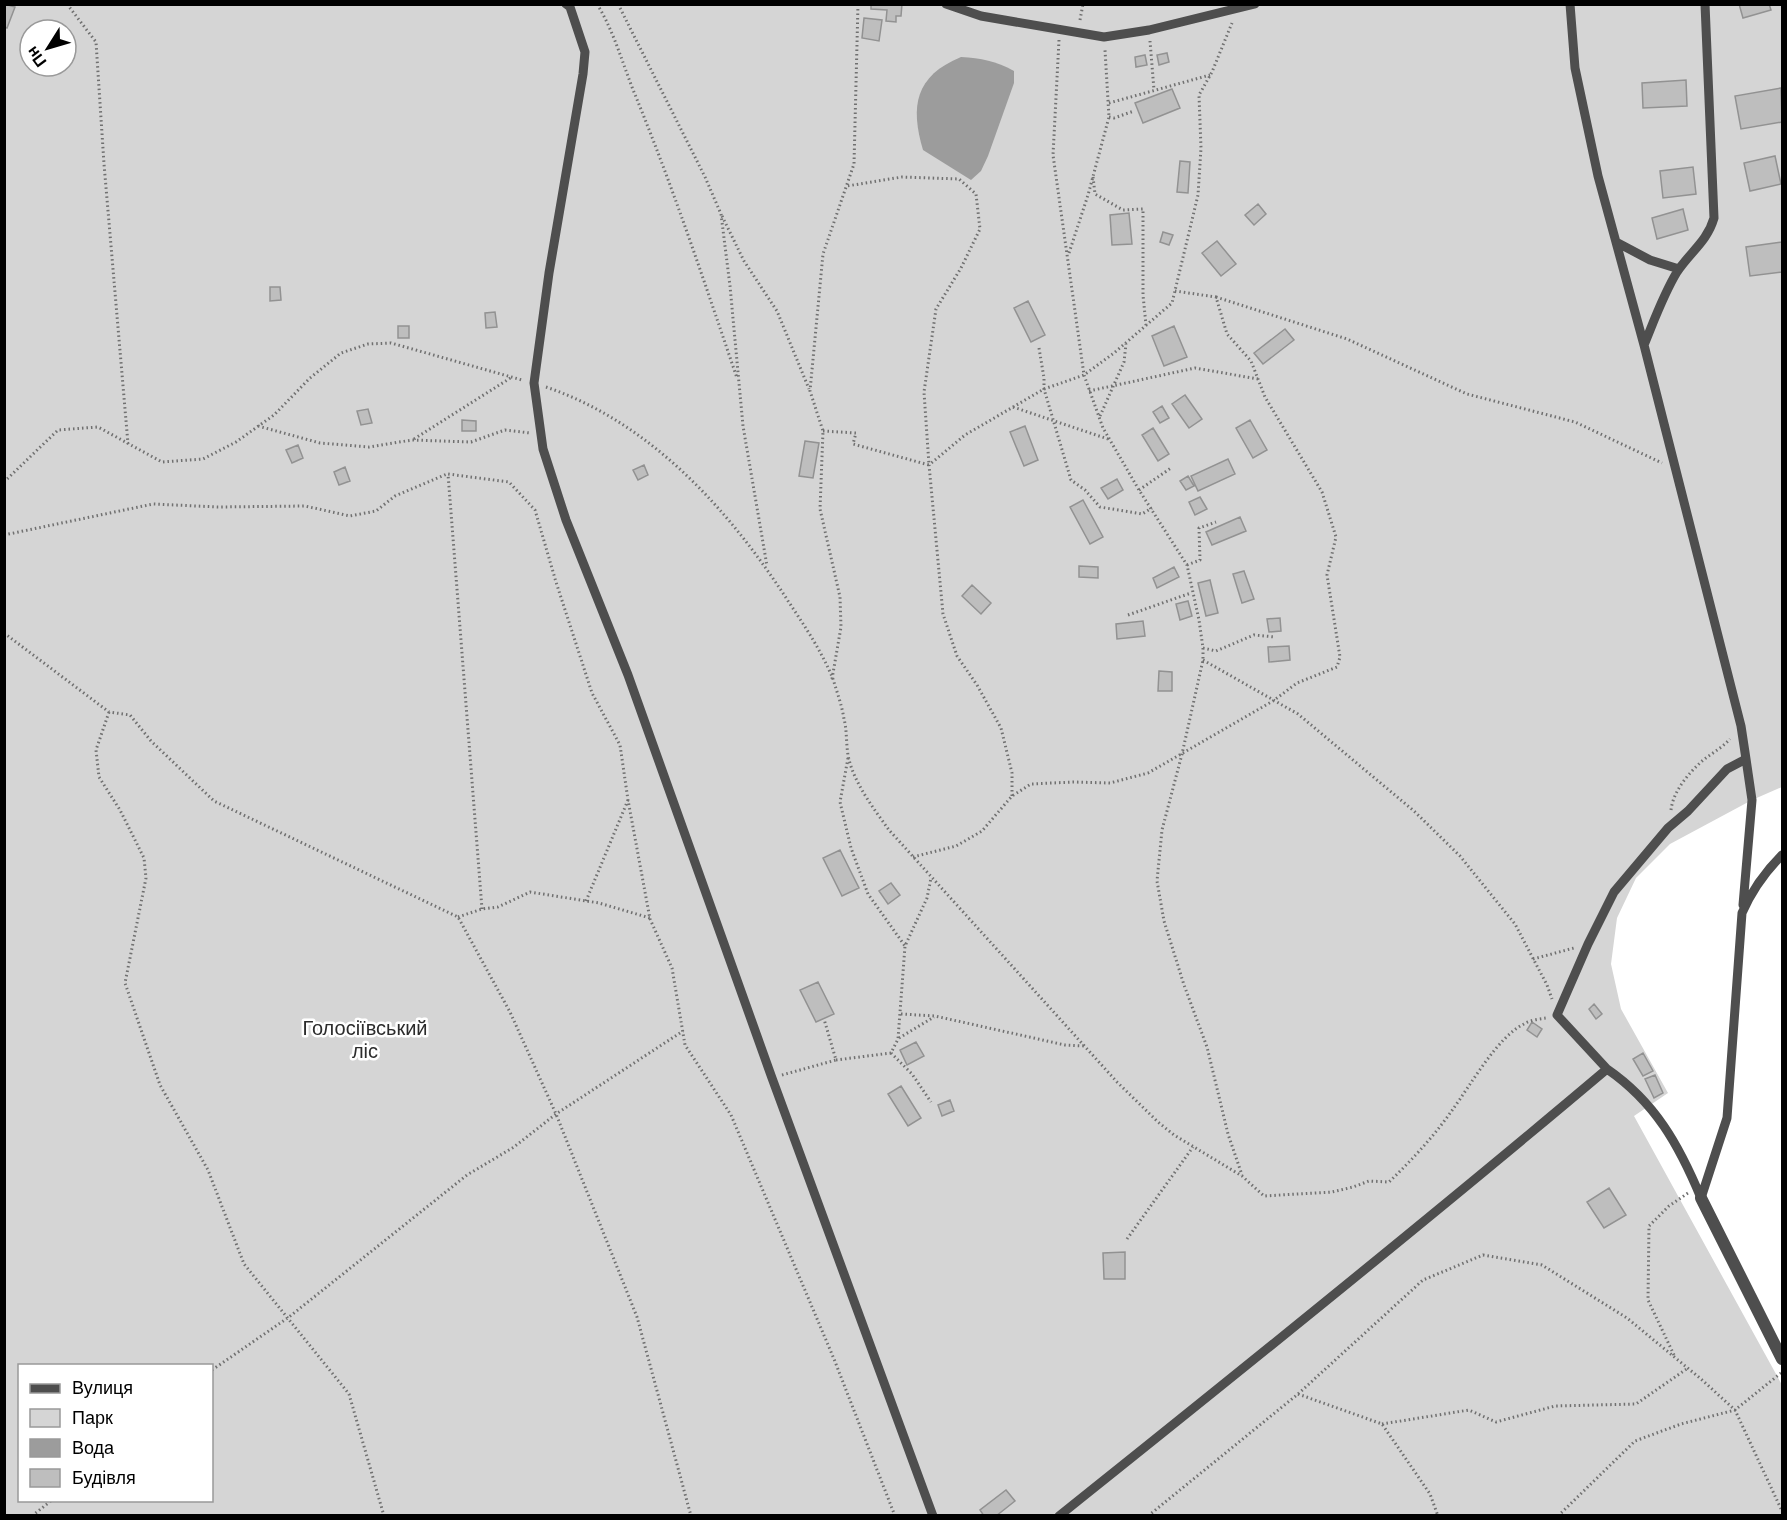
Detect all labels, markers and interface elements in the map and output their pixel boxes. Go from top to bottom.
north arrow [18,18,78,78]
text: Пн [22,42,51,71]
park label: Голосіївський ліс [302,1015,428,1064]
legend [18,1364,213,1502]
text: Вулиця [72,1376,133,1400]
text: Парк [72,1406,113,1430]
text: Вода [72,1436,115,1460]
text: Будівля [72,1466,136,1490]

